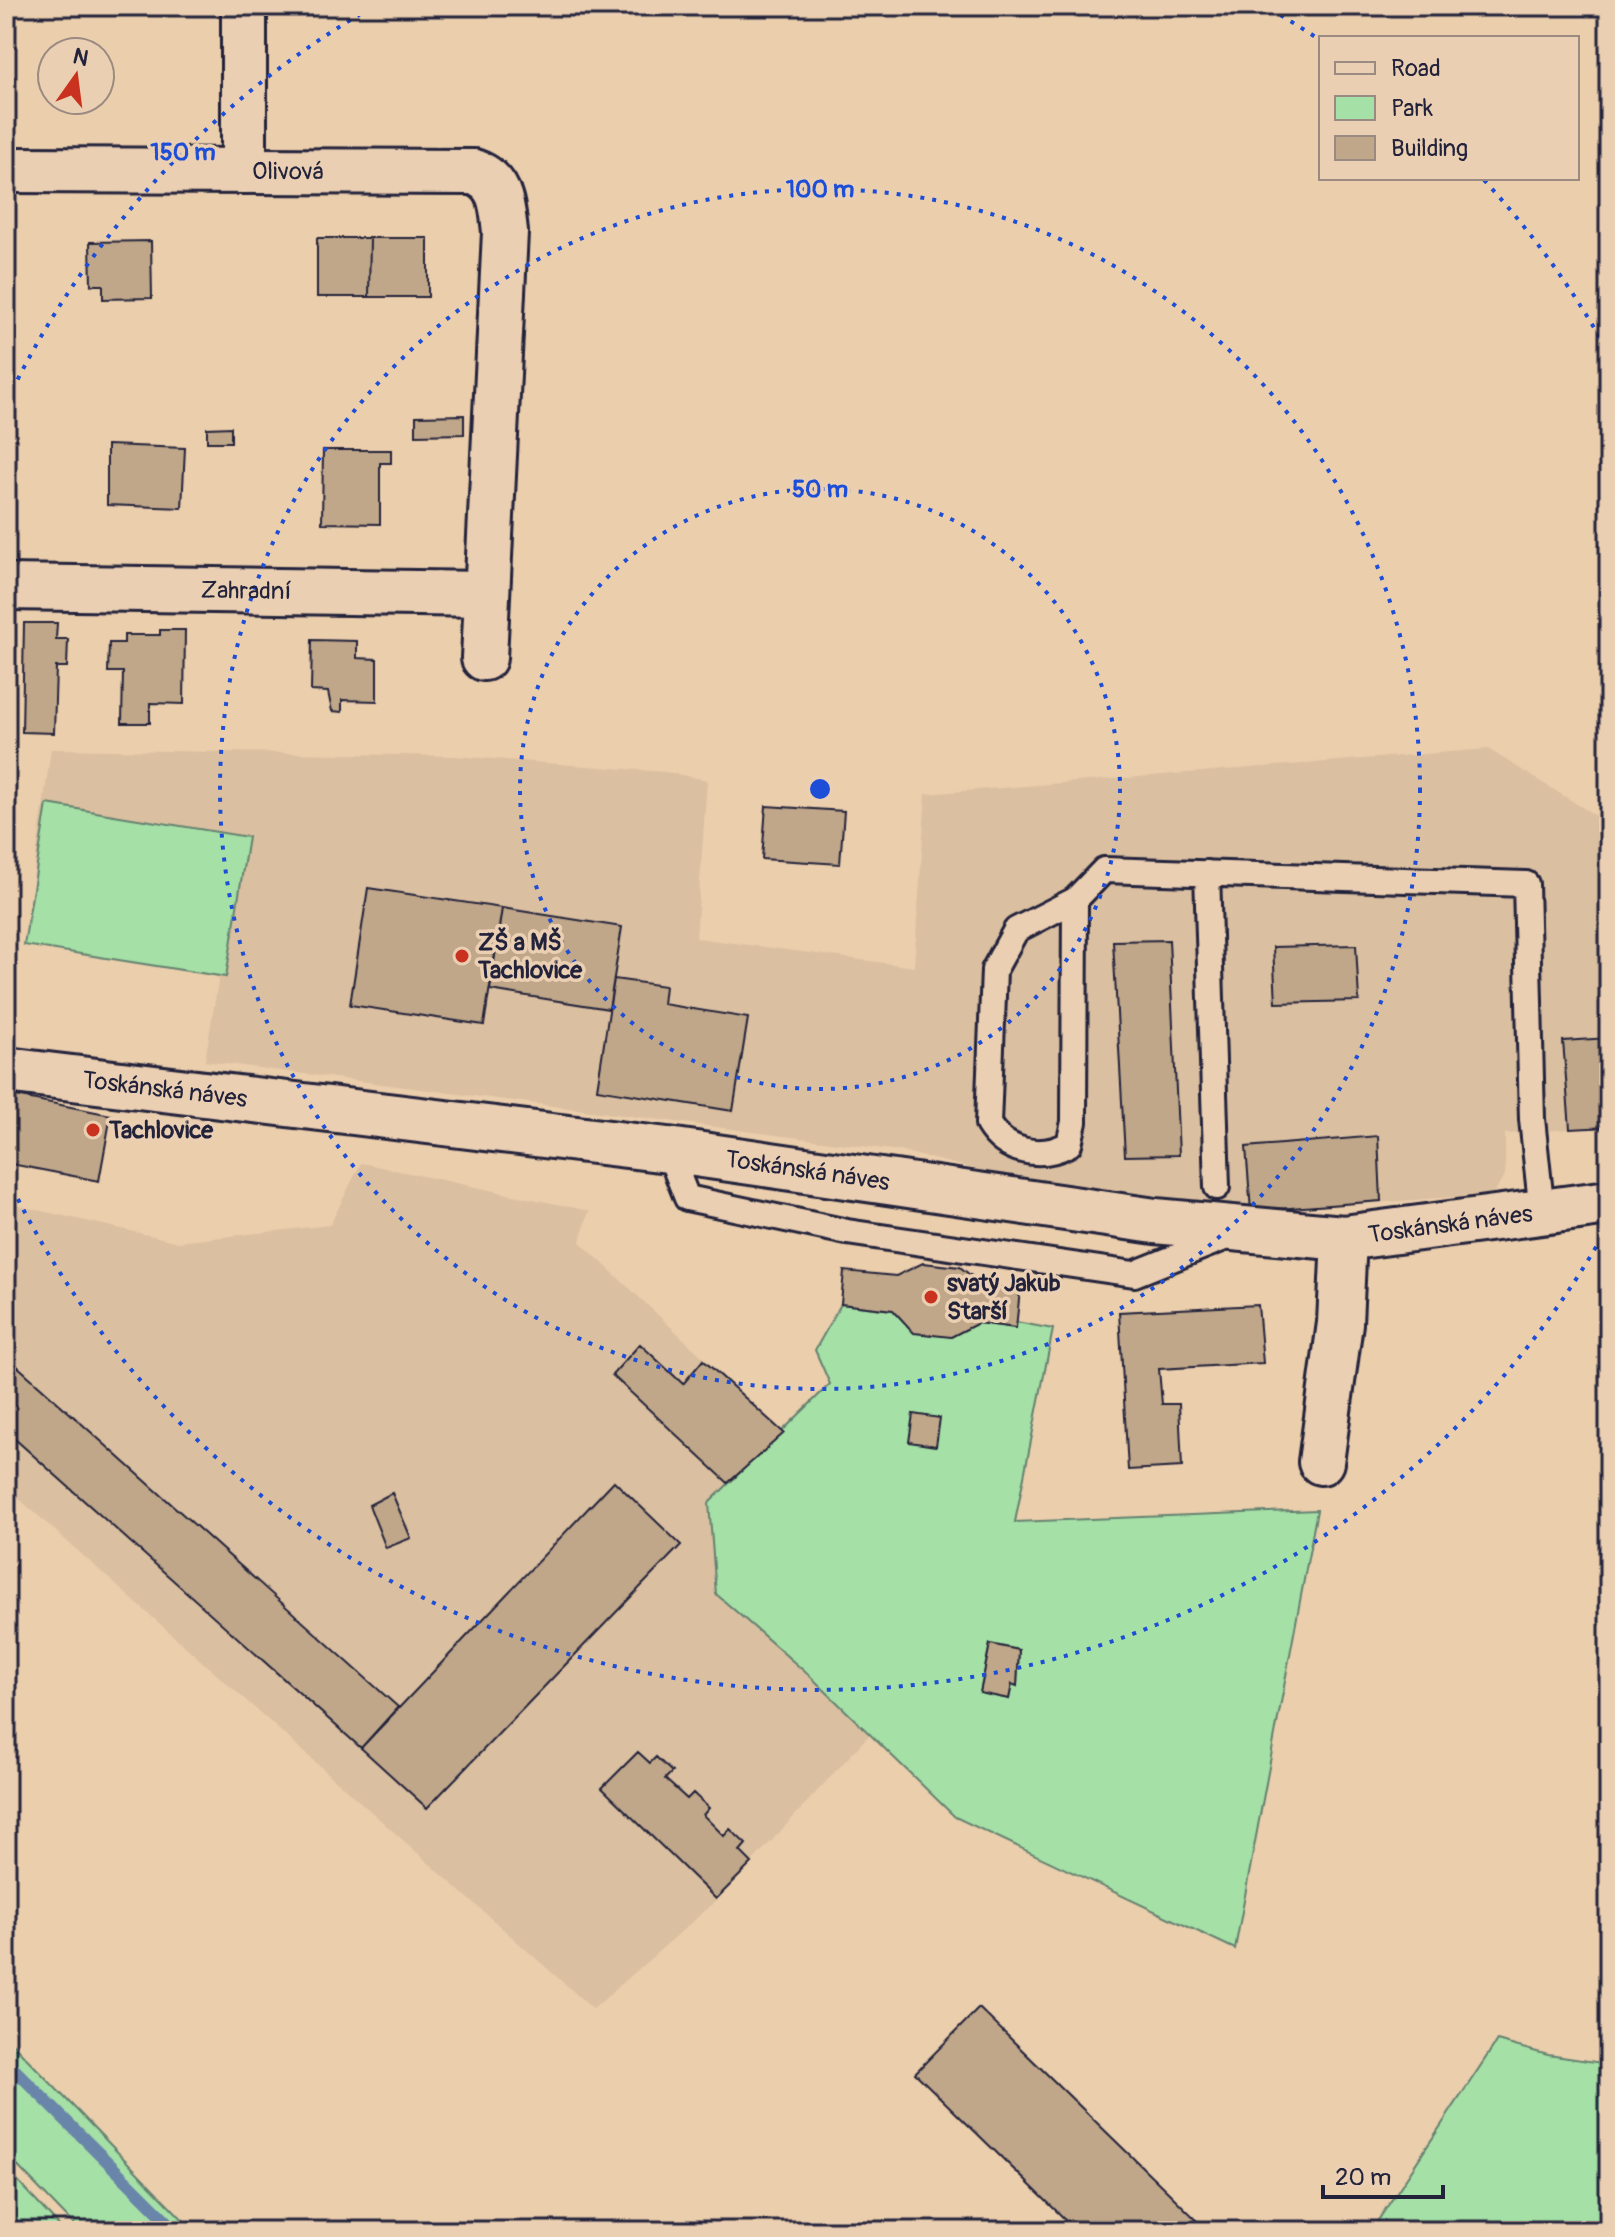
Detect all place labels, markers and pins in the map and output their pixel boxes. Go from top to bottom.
centre of rings [806,775,834,803]
place label: ZŠ a MŠ Tachlovice [477,927,583,985]
marker: ZŠ a MŠ Tachlovice [453,947,471,965]
place label: Tachlovice [108,1116,214,1145]
marker: Tachlovice [84,1121,102,1139]
place label: svatý Jakub Starší [947,1269,1061,1326]
marker: svatý Jakub Starší [922,1288,940,1306]

